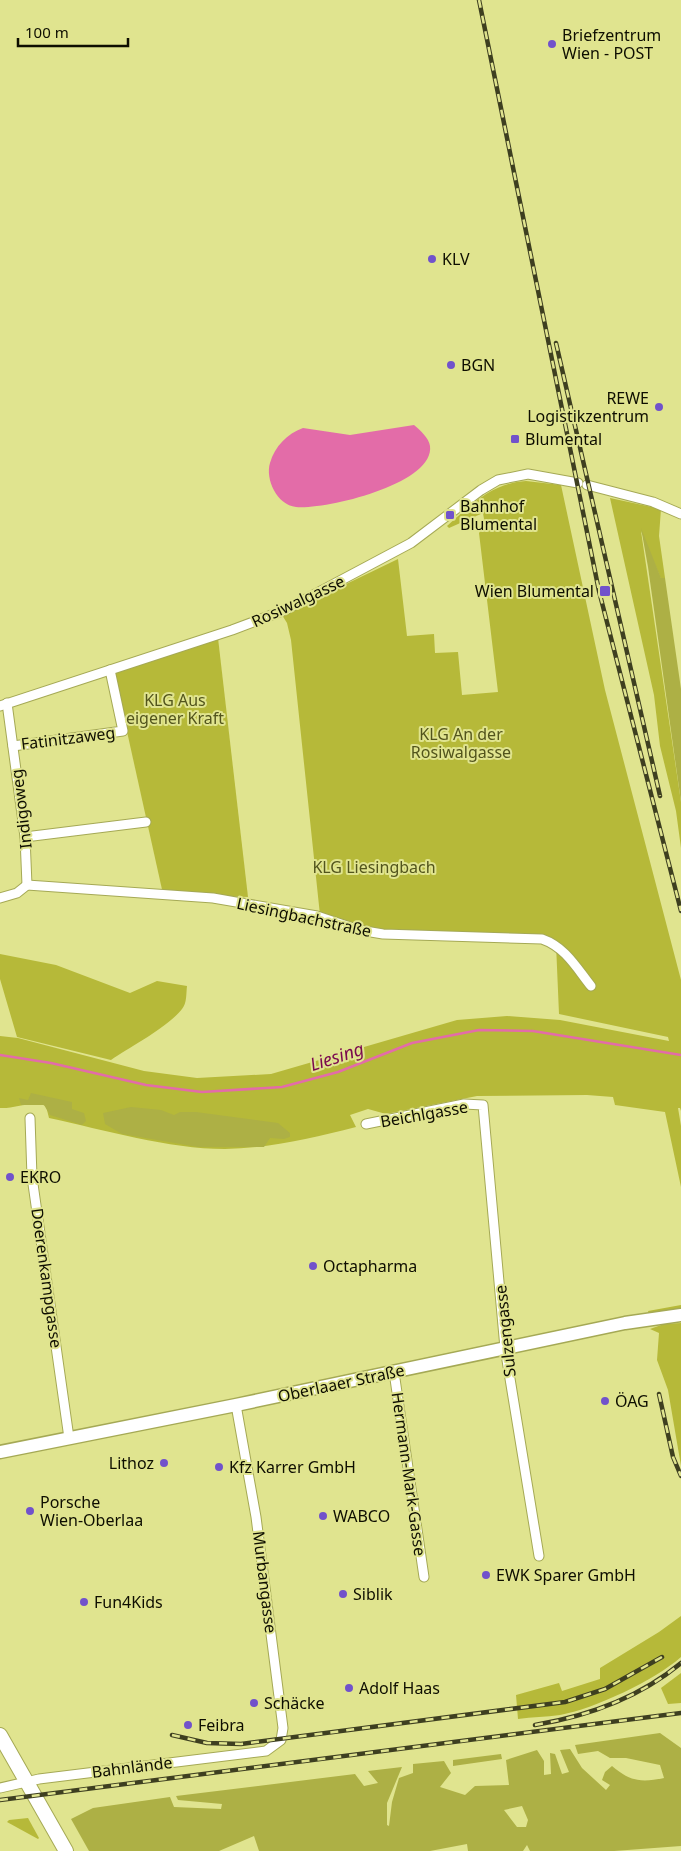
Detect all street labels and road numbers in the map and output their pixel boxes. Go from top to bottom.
street label: Rosiwalgasse [248,570,348,632]
street label: Fatinitzaweg [20,721,116,755]
street label: Indigoweg [5,768,37,850]
street label: Liesingbachstraße [235,892,373,942]
street label: Beichlgasse [379,1095,469,1133]
street label: Doerenkampgasse [26,1207,68,1349]
street label: Sulzengasse [489,1284,521,1378]
street label: Oberlaaer Straße [276,1359,406,1407]
street label: Hermann-Mark-Gasse [387,1391,431,1557]
street label: Murbangasse [248,1530,282,1634]
street label: Bahnlände [90,1751,174,1783]

